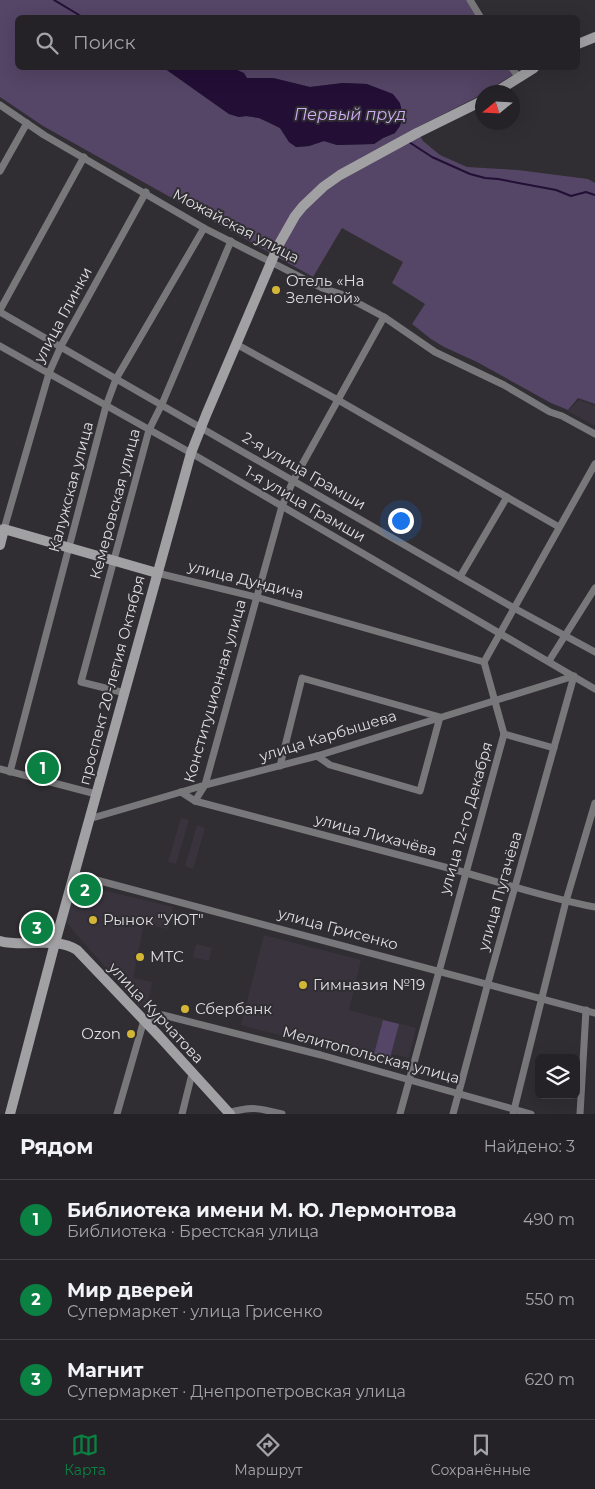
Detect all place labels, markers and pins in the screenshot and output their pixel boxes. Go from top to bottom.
place label: Отель «На Зеленой» [286,271,364,307]
marker: Отель «На Зеленой» [270,284,282,296]
pin: 1 [27,749,59,787]
pin: 2 [69,871,101,909]
pin: 3 [21,909,53,947]
place label: Рынок "УЮТ" [103,910,204,929]
marker: Рынок "УЮТ" [87,914,99,926]
place label: МТС [150,947,184,966]
marker: МТС [134,951,146,963]
place label: Гимназия №19 [313,975,425,994]
marker: Гимназия №19 [297,979,309,991]
place label: Сбербанк [195,999,272,1018]
marker: Сбербанк [179,1003,191,1015]
place label: Ozon [81,1024,121,1043]
marker: Ozon [125,1028,137,1040]

